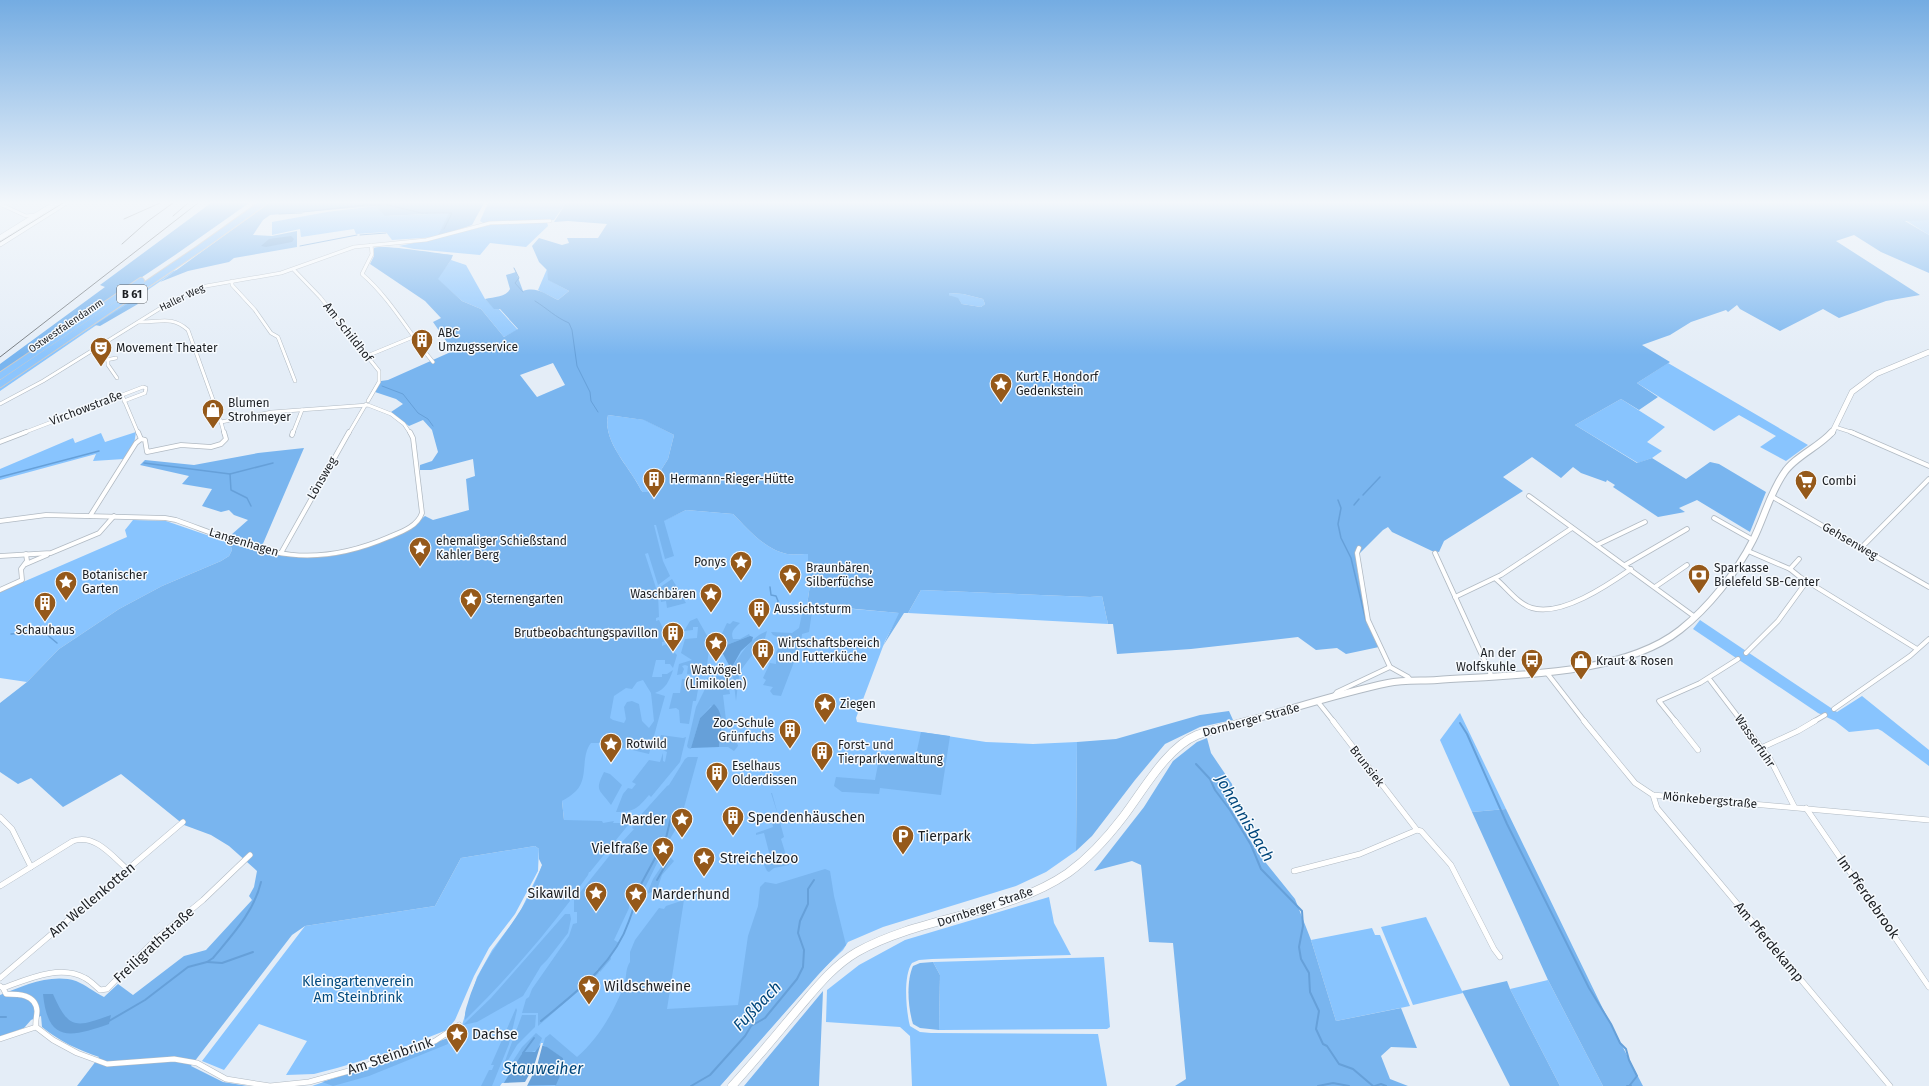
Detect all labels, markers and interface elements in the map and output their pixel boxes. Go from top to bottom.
street label: Haller Weg [157,282,207,314]
road number: B 61 [117,285,147,303]
street label: Ostwestfalendamm [26,297,106,355]
street label: Am Schildhof [320,299,376,365]
place label: ABC Umzugsservice [438,326,518,354]
building icon: ABC Umzugsservice [409,327,435,360]
theatre icon: Movement Theater [88,335,114,368]
place label: Movement Theater [116,341,218,355]
place label: Kurt F. Hondorf Gedenkstein [1016,370,1099,398]
place icon: Kurt F. Hondorf Gedenkstein [988,371,1014,404]
street label: Virchowstraße [48,388,124,428]
place label: Blumen Strohmeyer [228,396,291,424]
shop icon: Blumen Strohmeyer [200,397,226,430]
street label: Lönsweg [304,454,340,502]
building icon: Hermann-Rieger-Hütte [641,466,667,499]
supermarket icon: Combi [1793,468,1819,501]
place label: Hermann-Rieger-Hütte [670,472,794,486]
place label: Combi [1822,474,1856,488]
street label: Gehsenweg [1820,520,1881,563]
street label: Langenhagen [207,525,281,559]
place label: ehemaliger Schießstand Kahler Berg [436,534,567,562]
place icon: ehemaliger Schießstand Kahler Berg [407,535,433,568]
place icon: Ponys [728,549,754,582]
place label: Ponys [694,555,726,569]
place label: Braunbären, Silberfüchse [806,561,874,589]
place label: Sparkasse Bielefeld SB-Center [1714,561,1820,589]
place icon: Braunbären, Silberfüchse [777,562,803,595]
bank icon: Sparkasse Bielefeld SB-Center [1686,562,1712,595]
place label: Botanischer Garten [82,568,147,596]
place icon: Botanischer Garten [53,569,79,602]
place icon: Waschbären [698,581,724,614]
place icon: Sternengarten [458,586,484,619]
place label: Waschbären [630,587,696,601]
building icon: Schauhaus [32,590,58,623]
place label: Sternengarten [486,592,563,606]
building icon: Aussichtsturm [746,596,772,629]
place label: Aussichtsturm [774,602,851,616]
building icon: Brutbeobachtungspavillon [660,620,686,653]
place label: Schauhaus [16,623,75,637]
place label: Brutbeobachtungspavillon [514,626,658,640]
place icon: Watvögel (Limikolen) [703,630,729,663]
place label: Wirtschaftsbereich und Futterküche [778,636,880,664]
building icon: Wirtschaftsbereich und Futterküche [750,637,776,670]
place label: An der Wolfskuhle [1456,646,1516,674]
bus stop icon: An der Wolfskuhle [1519,647,1545,680]
shop icon: Kraut & Rosen [1568,648,1594,681]
place label: Kraut & Rosen [1596,654,1674,668]
place label: Watvögel (Limikolen) [686,663,747,691]
place icon: Ziegen [812,691,838,724]
place label: Ziegen [840,697,876,711]
street label: Dornberger Straße [1201,700,1301,740]
street label: Wasserfuhr [1732,712,1778,770]
place label: Zoo-Schule Grünfuchs [713,716,774,744]
building icon: Zoo-Schule Grünfuchs [777,717,803,750]
place icon: Rotwild [598,731,624,764]
place label: Rotwild [626,737,667,751]
place label: Forst- und Tierparkverwaltung [838,738,944,766]
building icon: Forst- und Tierparkverwaltung [809,739,835,772]
street label: Brunsiek [1347,743,1388,790]
place label: Eselhaus Olderdissen [732,759,797,787]
building icon: Eselhaus Olderdissen [704,760,730,793]
water label: Johannisbach [1211,770,1278,865]
street label: Mönkebergstraße [1662,789,1758,811]
building icon: Spendenhäuschen [720,804,746,837]
place icon: Marder [669,806,695,839]
place label: Spendenhäuschen [748,809,865,826]
place label: Marder [621,811,667,828]
parking icon: Tierpark [890,823,916,856]
place label: Tierpark [918,828,971,845]
place icon: Vielfraße [650,835,676,868]
place label: Vielfraße [591,840,648,857]
place icon: Streichelzoo [691,845,717,878]
place label: Streichelzoo [720,850,798,867]
street label: Im Pferdebrook [1833,852,1904,943]
street label: Am Wellenkotten [45,859,139,941]
place icon: Sikawild [583,880,609,913]
place icon: Marderhund [623,881,649,914]
street label: Dornberger Straße [935,884,1035,930]
place label: Sikawild [528,885,580,902]
place label: Marderhund [652,886,730,903]
street label: Am Pferdekamp [1730,898,1808,986]
street label: Freiligrathstraße [110,903,198,987]
park label: Kleingartenverein Am Steinbrink [302,973,414,1006]
place icon: Wildschweine [576,973,602,1006]
water label: Fußbach [729,977,785,1035]
place label: Wildschweine [604,978,691,995]
place icon: Dachse [444,1021,470,1054]
place label: Dachse [472,1026,518,1043]
street label: Am Steinbrink [345,1033,436,1079]
water label: Stauweiher [502,1059,584,1078]

